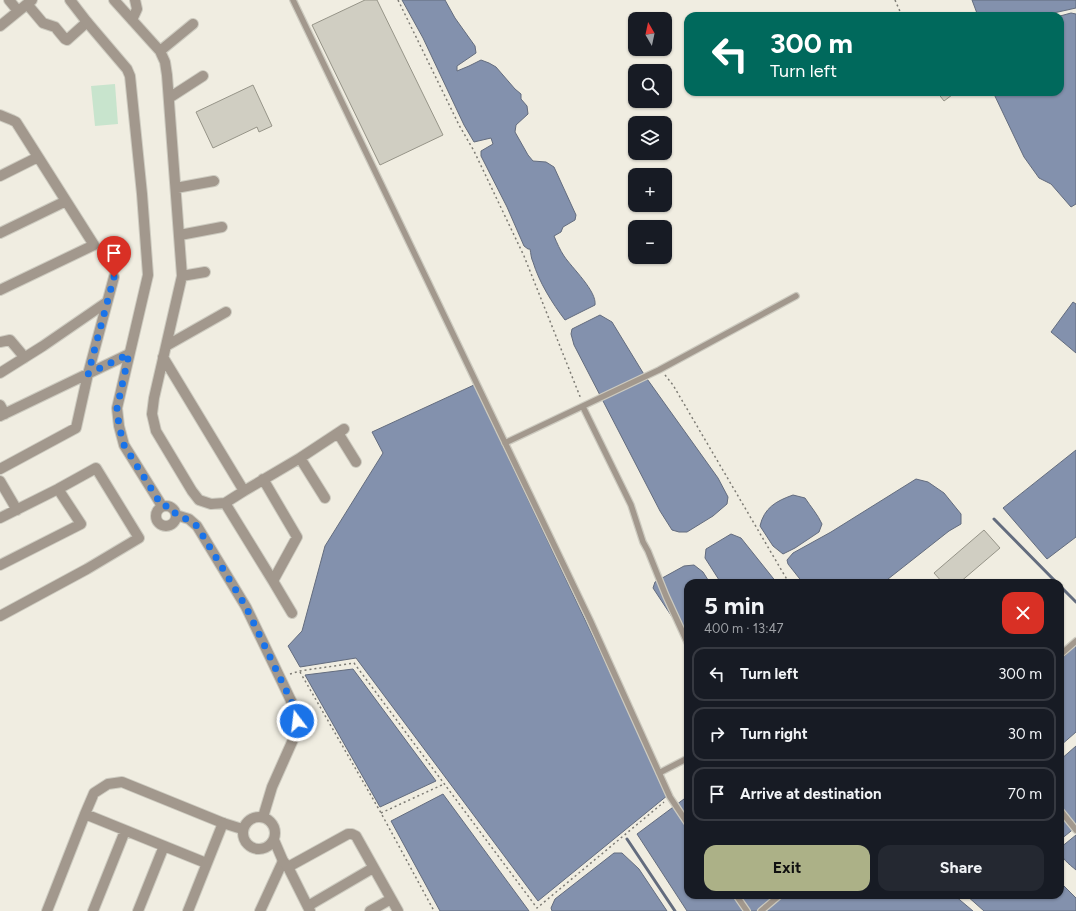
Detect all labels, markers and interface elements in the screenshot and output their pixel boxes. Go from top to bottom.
north arrow [628,12,672,56]
map controls [628,12,672,264]
text: 300 m [770,26,853,60]
icon: left [704,28,756,80]
text: Turn left [770,60,837,82]
button: search [628,64,672,108]
button: layers [628,116,672,160]
button: + [628,168,672,212]
button: − [628,220,672,264]
pin [97,236,131,277]
icon: arrive [103,242,125,264]
text: 5 min [704,591,765,620]
button: close [1002,592,1044,634]
text: 400 m · 13:47 [704,621,784,636]
icon: left [706,663,728,685]
text: Turn left [740,665,798,683]
text: 300 m [998,665,1042,683]
position arrow [276,700,318,742]
icon: right [706,723,728,745]
text: Turn right [740,725,808,743]
text: 30 m [1008,725,1042,743]
icon: arrive [706,783,728,805]
text: Arrive at destination [740,785,881,803]
text: 70 m [1008,785,1042,803]
button: Exit [704,845,870,891]
button: Share [878,845,1044,891]

